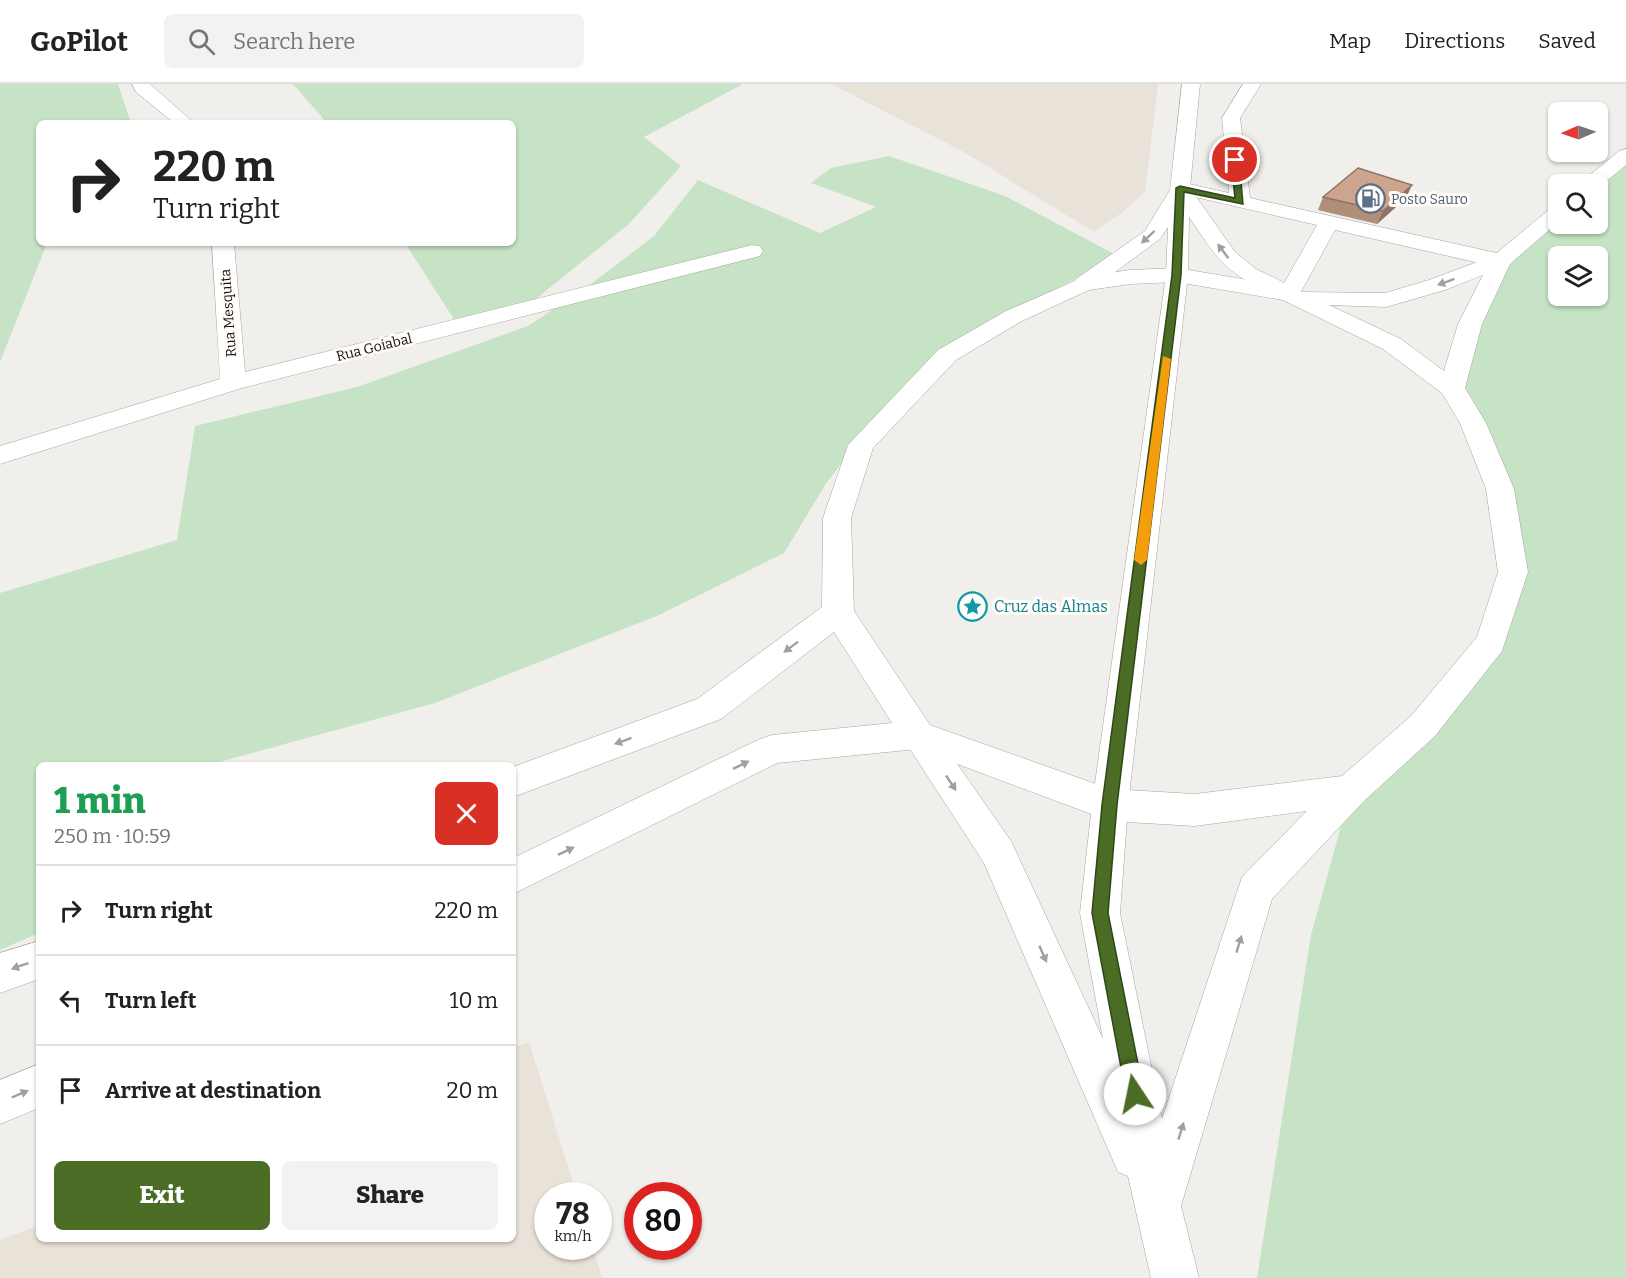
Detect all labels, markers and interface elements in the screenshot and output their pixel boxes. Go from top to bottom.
search box [164,14,584,68]
text: GoPilot [30,25,128,58]
icon: search [185,25,218,58]
text: Search here [233,28,355,55]
text: Map [1329,28,1371,54]
text: Directions [1404,28,1505,54]
text: Saved [1538,28,1596,54]
north arrow [1548,102,1608,162]
map controls [1548,102,1608,306]
pin [1209,134,1260,185]
text: 220 m [153,142,275,192]
icon: arrive [1218,143,1251,176]
icon: right [54,144,132,222]
button: search [1548,174,1608,234]
fuel station icon: Posto Sauro [1354,183,1386,215]
place label: Posto Sauro [1391,191,1468,208]
text: Turn right [153,193,280,225]
one-way arrow [1141,230,1156,244]
one-way arrow [1218,243,1230,258]
button: layers [1548,246,1608,306]
street label: Rua Mesquita [217,268,240,358]
one-way arrow [1437,277,1455,287]
street label: Rua Goiabal [334,330,414,365]
place icon: Cruz das Almas [957,590,989,622]
place label: Cruz das Almas [994,597,1108,616]
one-way arrow [784,641,800,653]
one-way arrow [614,737,632,747]
one-way arrow [732,760,749,769]
one-way arrow [945,775,956,791]
text: 1 min [54,779,146,823]
button: close [435,782,498,845]
text: 250 m · 10:59 [54,824,171,848]
one-way arrow [557,846,574,855]
icon: right [54,894,87,927]
text: Turn right [105,897,213,924]
text: 220 m [435,897,498,924]
one-way arrow [1235,935,1244,953]
one-way arrow [1039,945,1048,962]
one-way arrow [10,962,28,972]
icon: left [54,984,87,1017]
text: Turn left [105,987,197,1014]
text: 10 m [450,987,498,1014]
position arrow [1103,1062,1167,1126]
icon: arrive [54,1074,87,1107]
text: Arrive at destination [105,1077,321,1104]
text: 20 m [447,1077,498,1104]
one-way arrow [11,1089,29,1099]
one-way arrow [1177,1122,1186,1140]
button: Exit [54,1161,270,1230]
button: Share [282,1161,498,1230]
speed limit sign: 80 [624,1182,702,1260]
text: 78 [556,1196,590,1232]
text: km/h [554,1227,592,1245]

